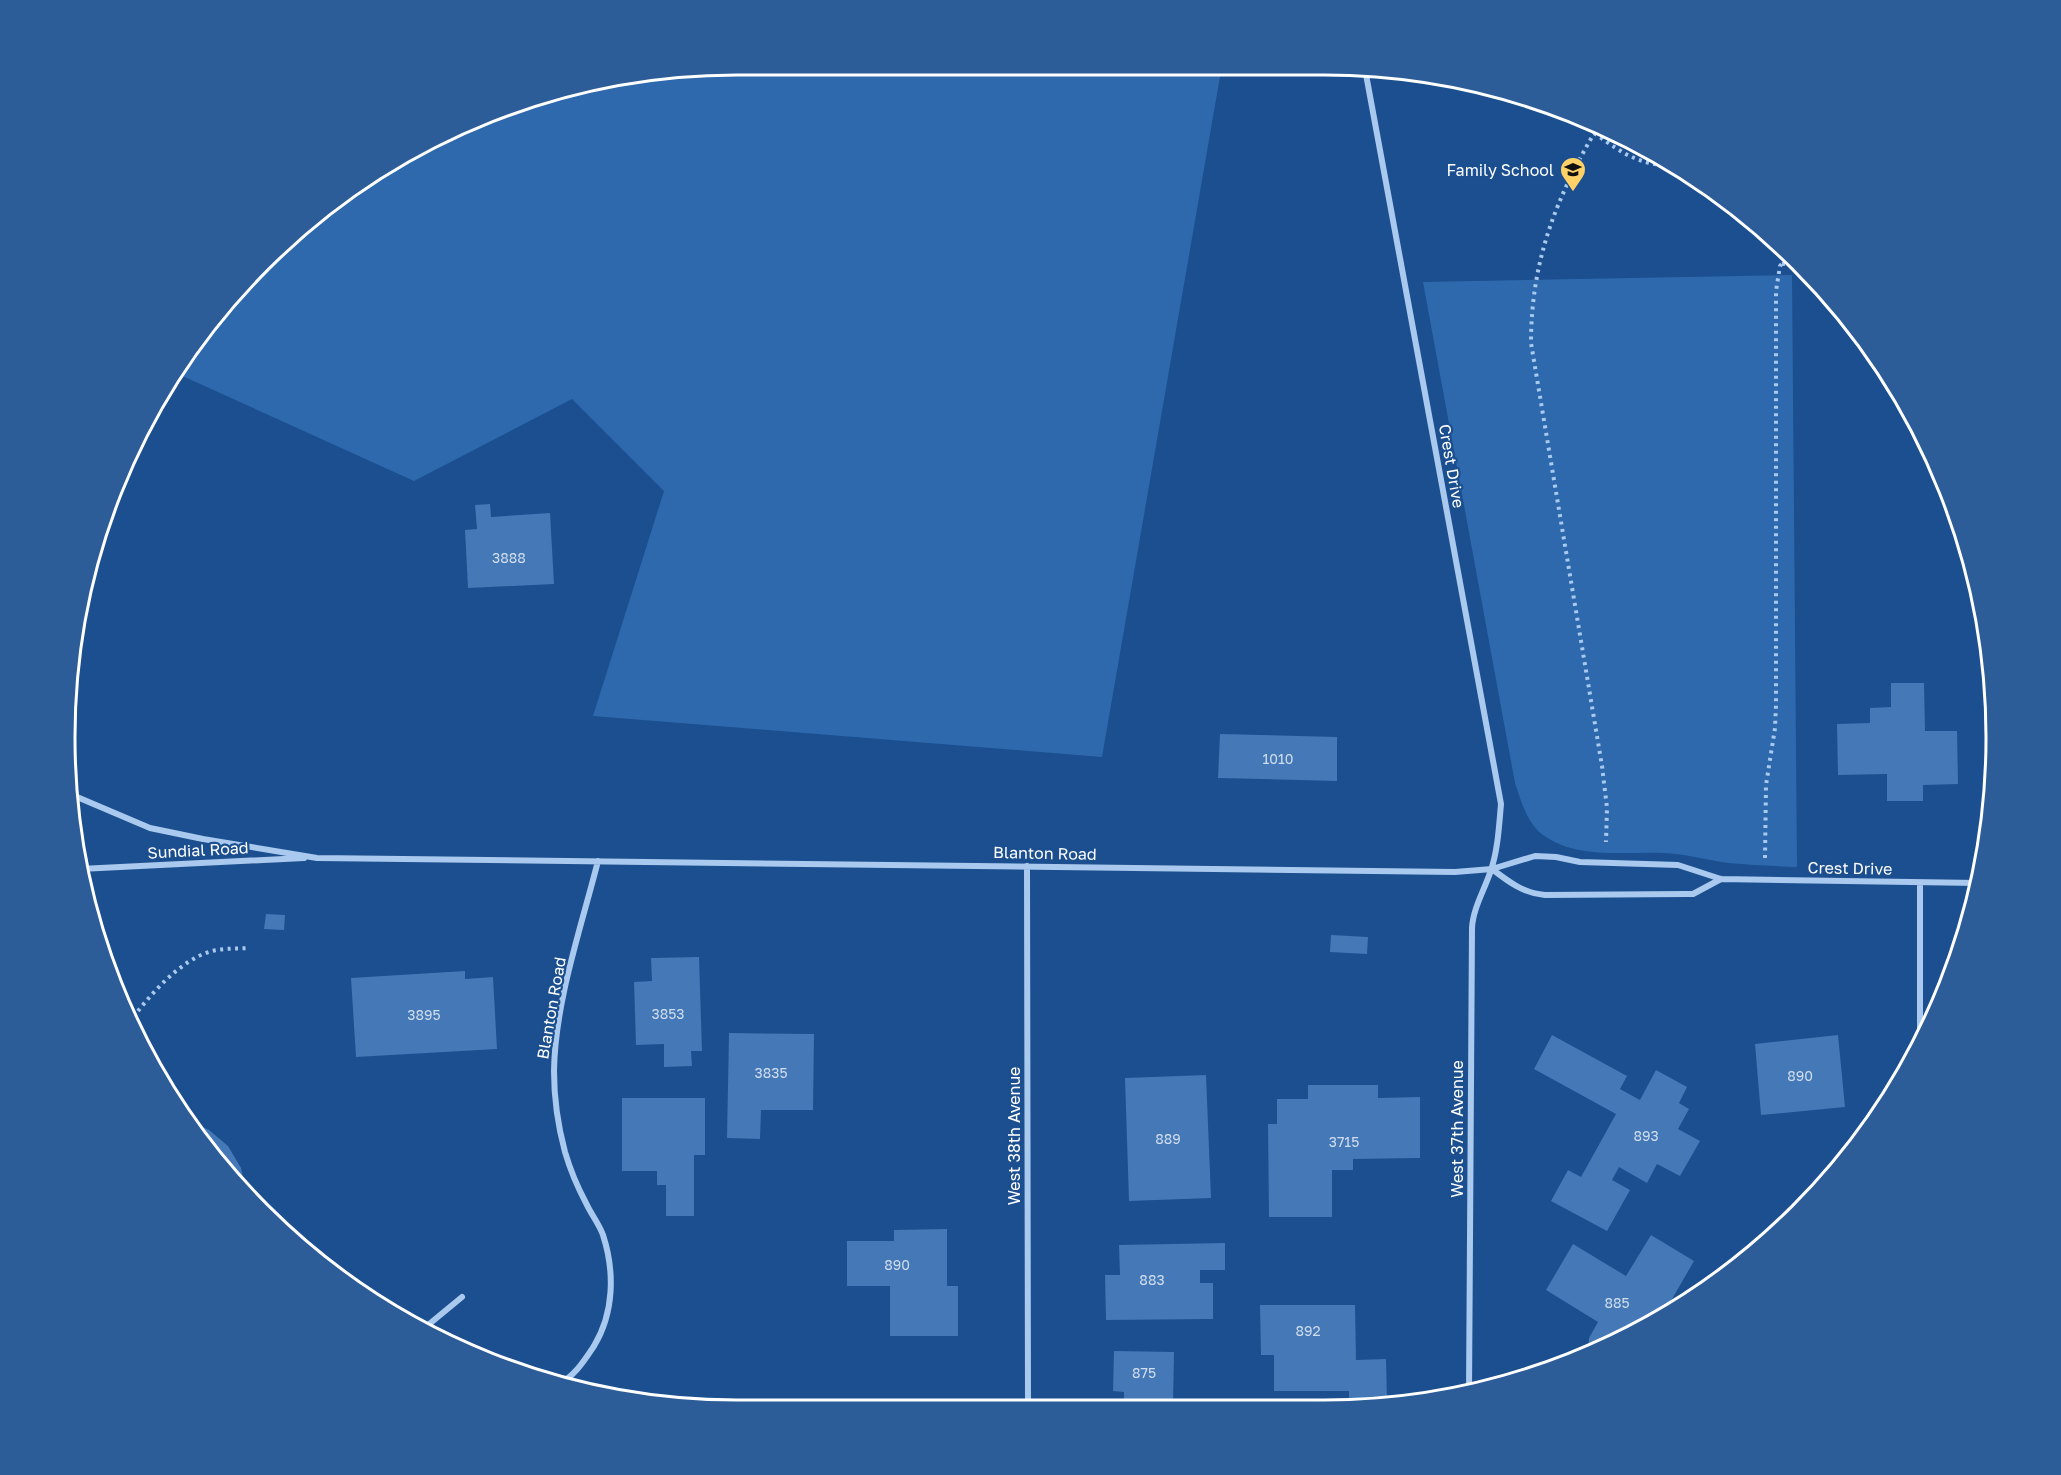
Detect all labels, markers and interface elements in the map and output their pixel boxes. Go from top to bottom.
school or university icon: Family School [1558,155,1588,193]
place label: Family School [1446,160,1554,180]
street label: Crest Drive [1435,423,1469,509]
house number: 3888 [492,549,526,566]
house number: 1010 [1263,750,1293,767]
street label: Sundial Road [147,837,249,863]
street label: Blanton Road [993,842,1097,864]
street label: Crest Drive [1807,857,1893,879]
street label: Blanton Road [532,955,570,1061]
house number: 3853 [651,1005,685,1022]
house number: 3895 [407,1006,441,1023]
street label: West 37th Avenue [1447,1060,1467,1198]
house number: 3835 [754,1064,788,1081]
street label: West 38th Avenue [1004,1067,1024,1205]
house number: 890 [1787,1067,1813,1084]
house number: 893 [1633,1127,1659,1144]
house number: 889 [1155,1130,1181,1147]
house number: 3715 [1329,1133,1359,1150]
house number: 890 [884,1256,910,1273]
house number: 883 [1139,1271,1165,1288]
house number: 885 [1604,1294,1630,1311]
house number: 892 [1295,1322,1321,1339]
house number: 875 [1132,1364,1156,1381]

